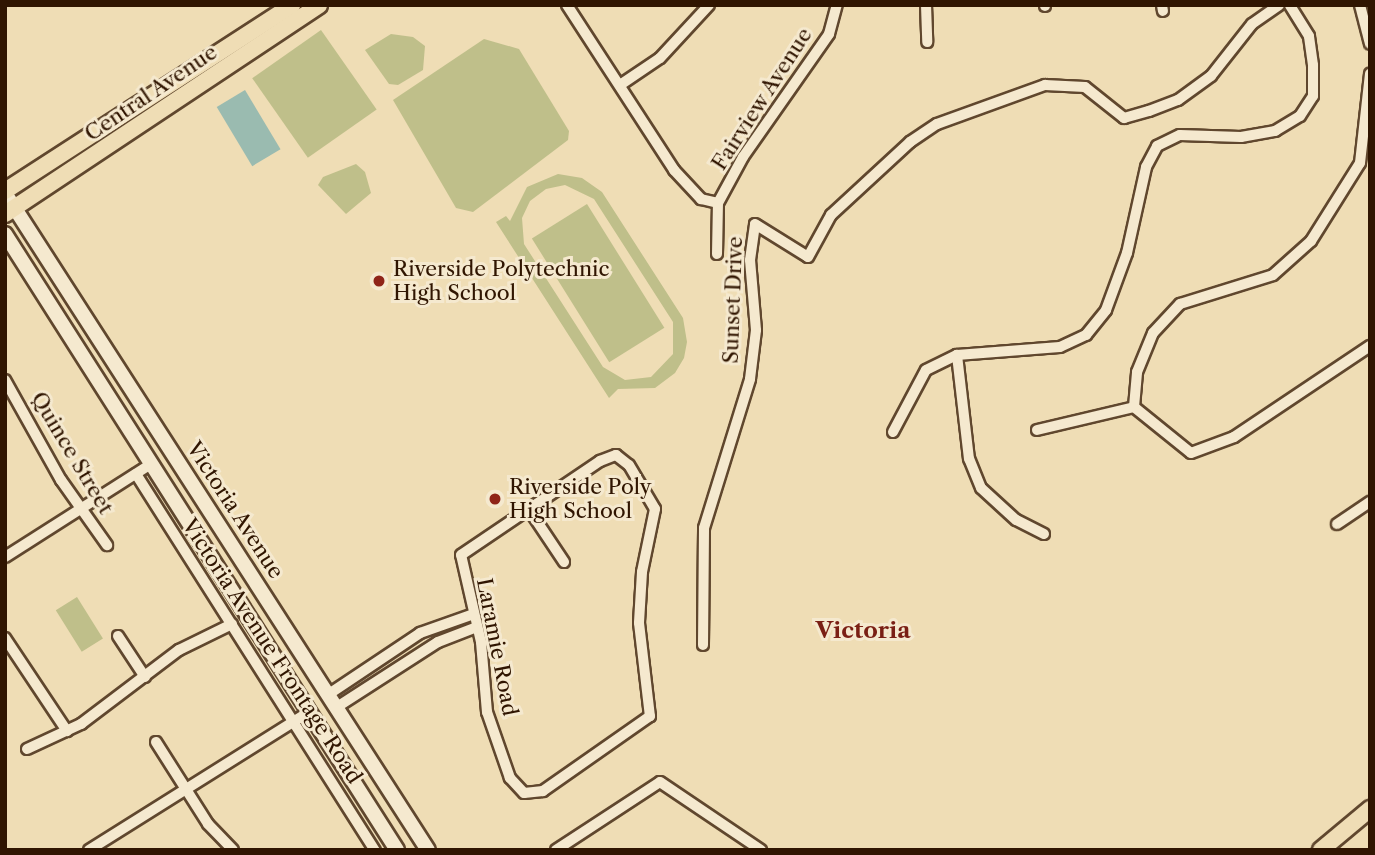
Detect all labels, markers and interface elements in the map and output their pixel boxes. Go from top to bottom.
street label: Fairview Avenue [706,23,818,175]
street label: Central Avenue [80,39,222,147]
street label: Sunset Drive [718,236,748,364]
place label: Riverside Polytechnic High School [393,256,609,306]
marker: Riverside Polytechnic High School [371,273,387,289]
street label: Quince Street [26,387,118,519]
street label: Victoria Avenue [181,436,289,584]
place label: Riverside Poly High School [509,474,652,524]
marker: Riverside Poly High School [487,491,503,507]
street label: Victoria Avenue Frontage Road [176,513,368,789]
street label: Laramie Road [471,576,523,718]
district label: Victoria [815,616,911,644]

